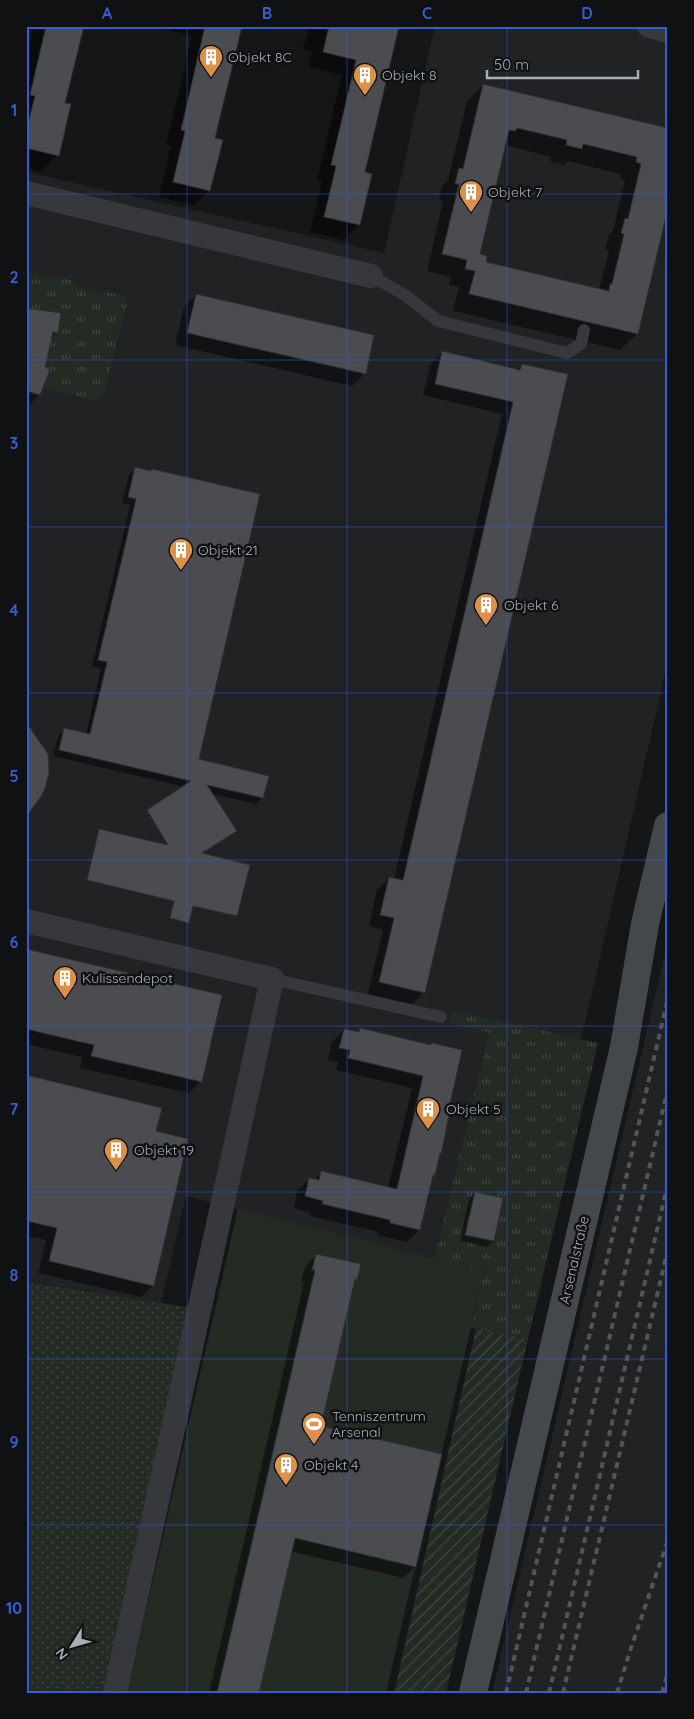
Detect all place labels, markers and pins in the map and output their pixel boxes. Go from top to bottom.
building icon: Objekt 8C [198,44,224,78]
place label: Objekt 8C [228,48,292,66]
building icon: Objekt 8 [352,62,378,96]
place label: Objekt 8 [382,66,437,84]
building icon: Objekt 7 [458,179,484,213]
place label: Objekt 7 [488,183,542,201]
building icon: Objekt 21 [168,537,194,571]
place label: Objekt 21 [198,541,258,559]
building icon: Objekt 6 [473,592,499,626]
place label: Objekt 6 [504,596,559,614]
building icon: Kulissendepot [52,965,78,999]
place label: Kulissendepot [82,969,173,987]
building icon: Objekt 5 [415,1096,441,1130]
place label: Objekt 5 [446,1100,501,1118]
building icon: Objekt 19 [103,1137,129,1171]
place label: Objekt 19 [134,1141,194,1159]
place label: Tenniszentrum Arsenal [332,1407,426,1441]
sports icon: Tenniszentrum Arsenal [301,1411,327,1445]
building icon: Objekt 4 [273,1452,299,1486]
place label: Objekt 4 [304,1456,358,1474]

